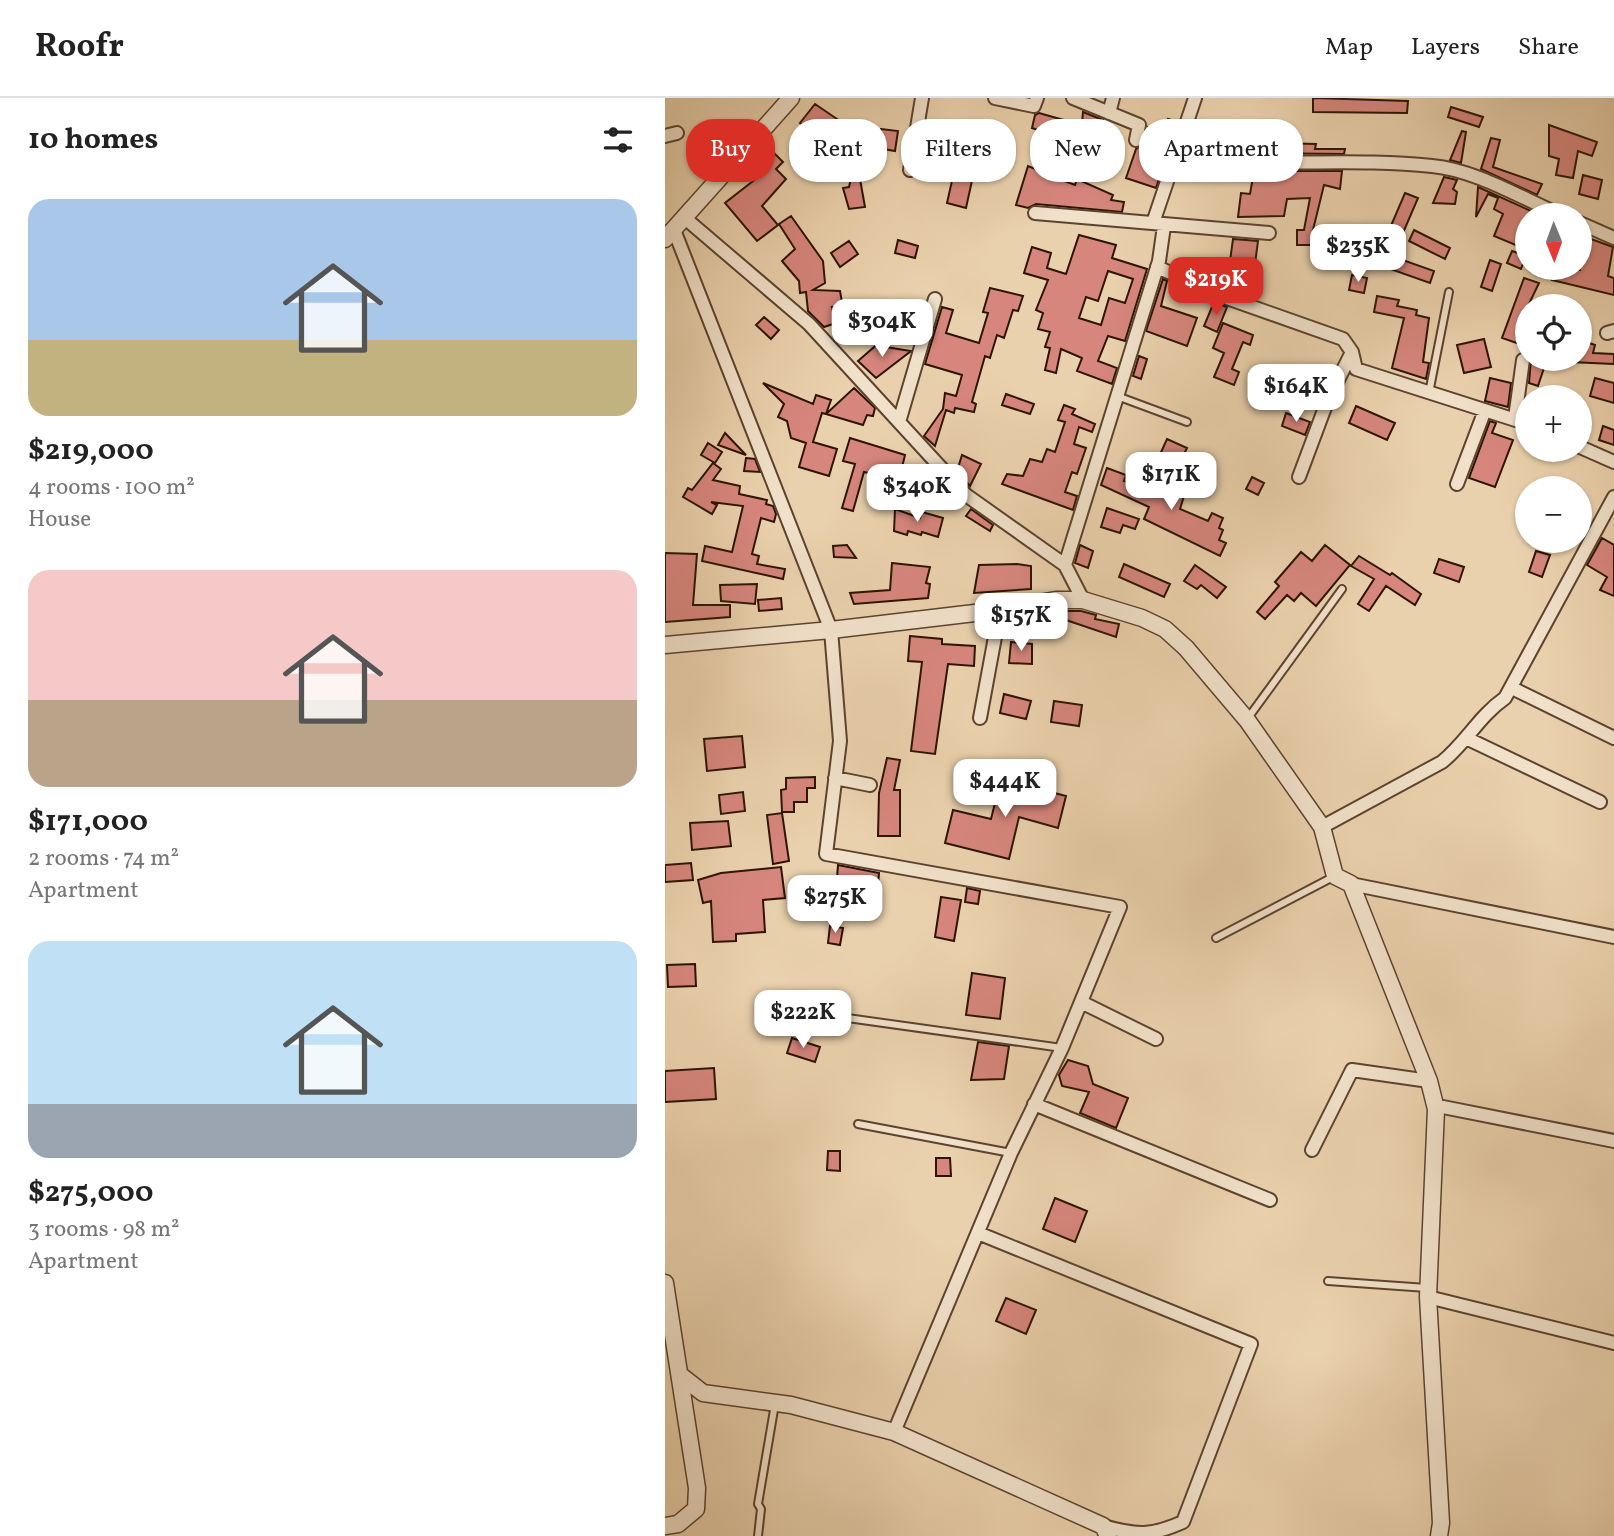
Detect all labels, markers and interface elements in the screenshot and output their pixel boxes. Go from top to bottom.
text: Roofr [35,25,124,71]
text: Map [1325,31,1373,65]
text: Layers [1411,31,1480,65]
text: Share [1518,31,1579,65]
text: 10 homes [28,119,158,161]
chip: Buy [686,119,775,182]
chip: Rent [789,119,887,182]
chip: Filters [901,119,1016,182]
chip: New [1030,119,1125,182]
chip: Apartment [1139,119,1303,182]
icon: filters [599,121,637,159]
north arrow [1515,203,1593,280]
map controls [1515,203,1592,553]
pin: $235K [1309,225,1407,284]
text: $235K [1326,231,1390,263]
icon: home [270,245,396,371]
pin: $219K [1167,258,1265,317]
text: $219K [1184,264,1248,296]
button: locate [1515,294,1592,371]
pin: $304K [833,300,931,359]
text: $304K [848,306,916,338]
pin: $164K [1247,364,1345,424]
text: $164K [1264,371,1328,403]
button: + [1515,385,1592,462]
text: $219,000 [28,430,154,472]
pin: $171K [1122,452,1220,512]
text: $171K [1142,459,1200,491]
pin: $340K [868,464,966,524]
text: $340K [883,471,951,503]
text: 4 rooms · 100 m² [28,472,195,504]
button: − [1515,476,1592,553]
text: House [28,504,91,536]
pin: $157K [972,594,1070,653]
text: $157K [991,600,1051,632]
icon: home [270,616,396,742]
pin: $444K [956,760,1054,819]
text: $444K [969,766,1041,798]
text: $171,000 [28,801,148,843]
text: 2 rooms · 74 m² [28,843,179,875]
text: Apartment [28,875,139,907]
pin: $275K [786,876,884,935]
text: $275K [803,882,867,914]
icon: home [270,987,396,1113]
pin: $222K [754,990,852,1050]
text: $222K [770,997,836,1029]
text: $275,000 [28,1172,153,1214]
text: 3 rooms · 98 m² [28,1214,180,1246]
text: Apartment [28,1246,139,1278]

